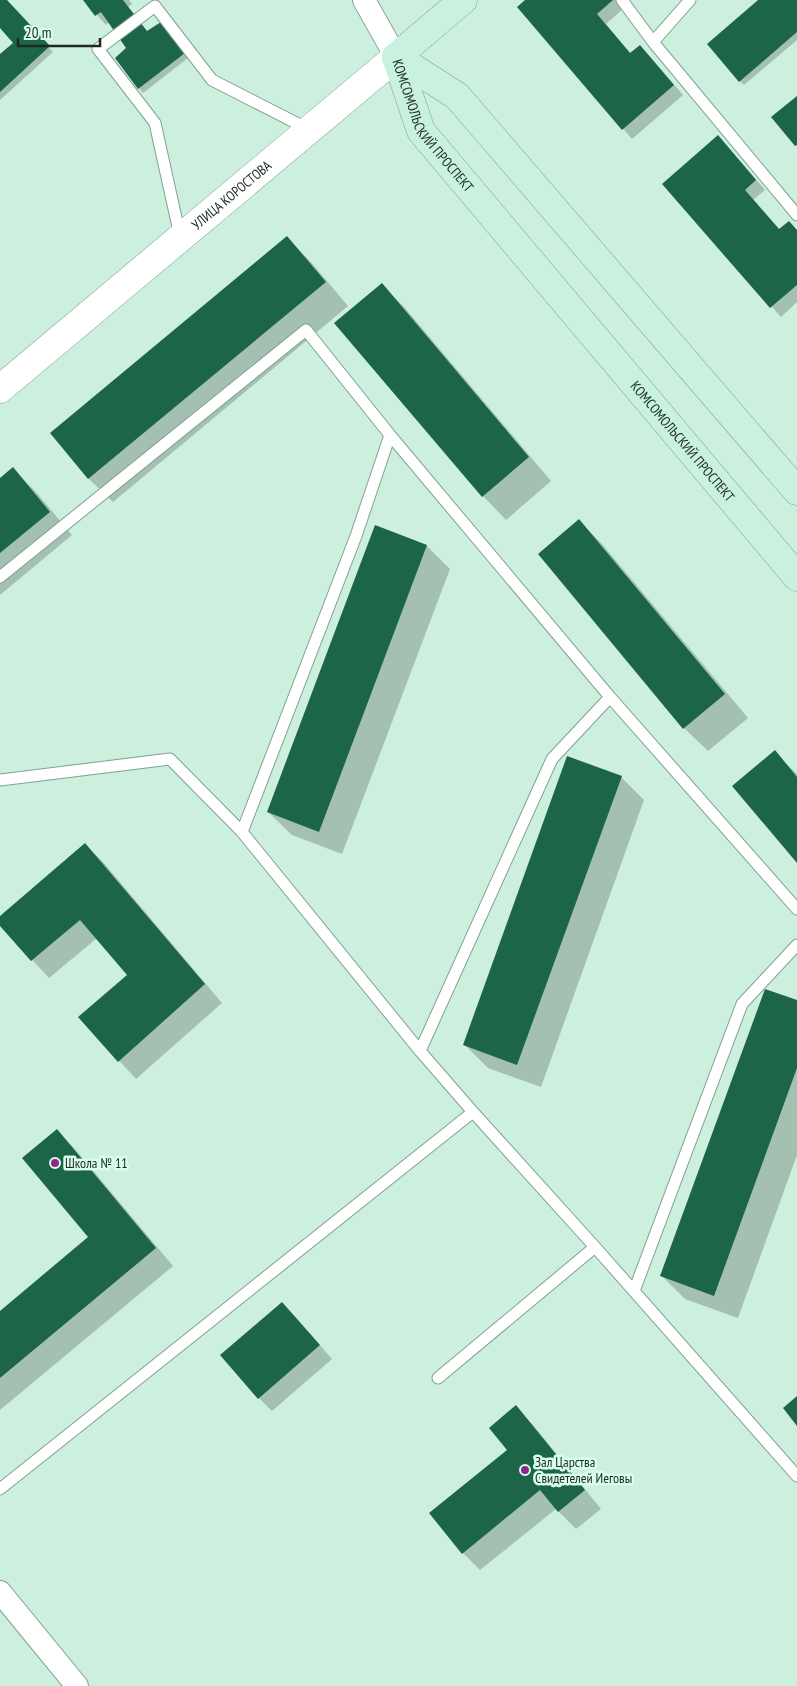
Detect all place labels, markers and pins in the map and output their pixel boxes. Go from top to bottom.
place label: Школа № 11 [65,1154,128,1172]
marker: Школа № 11 [49,1157,61,1169]
place label: Зал Царства Свидетелей Иеговы [535,1453,632,1487]
marker: Зал Царства Свидетелей Иеговы [519,1464,531,1476]

